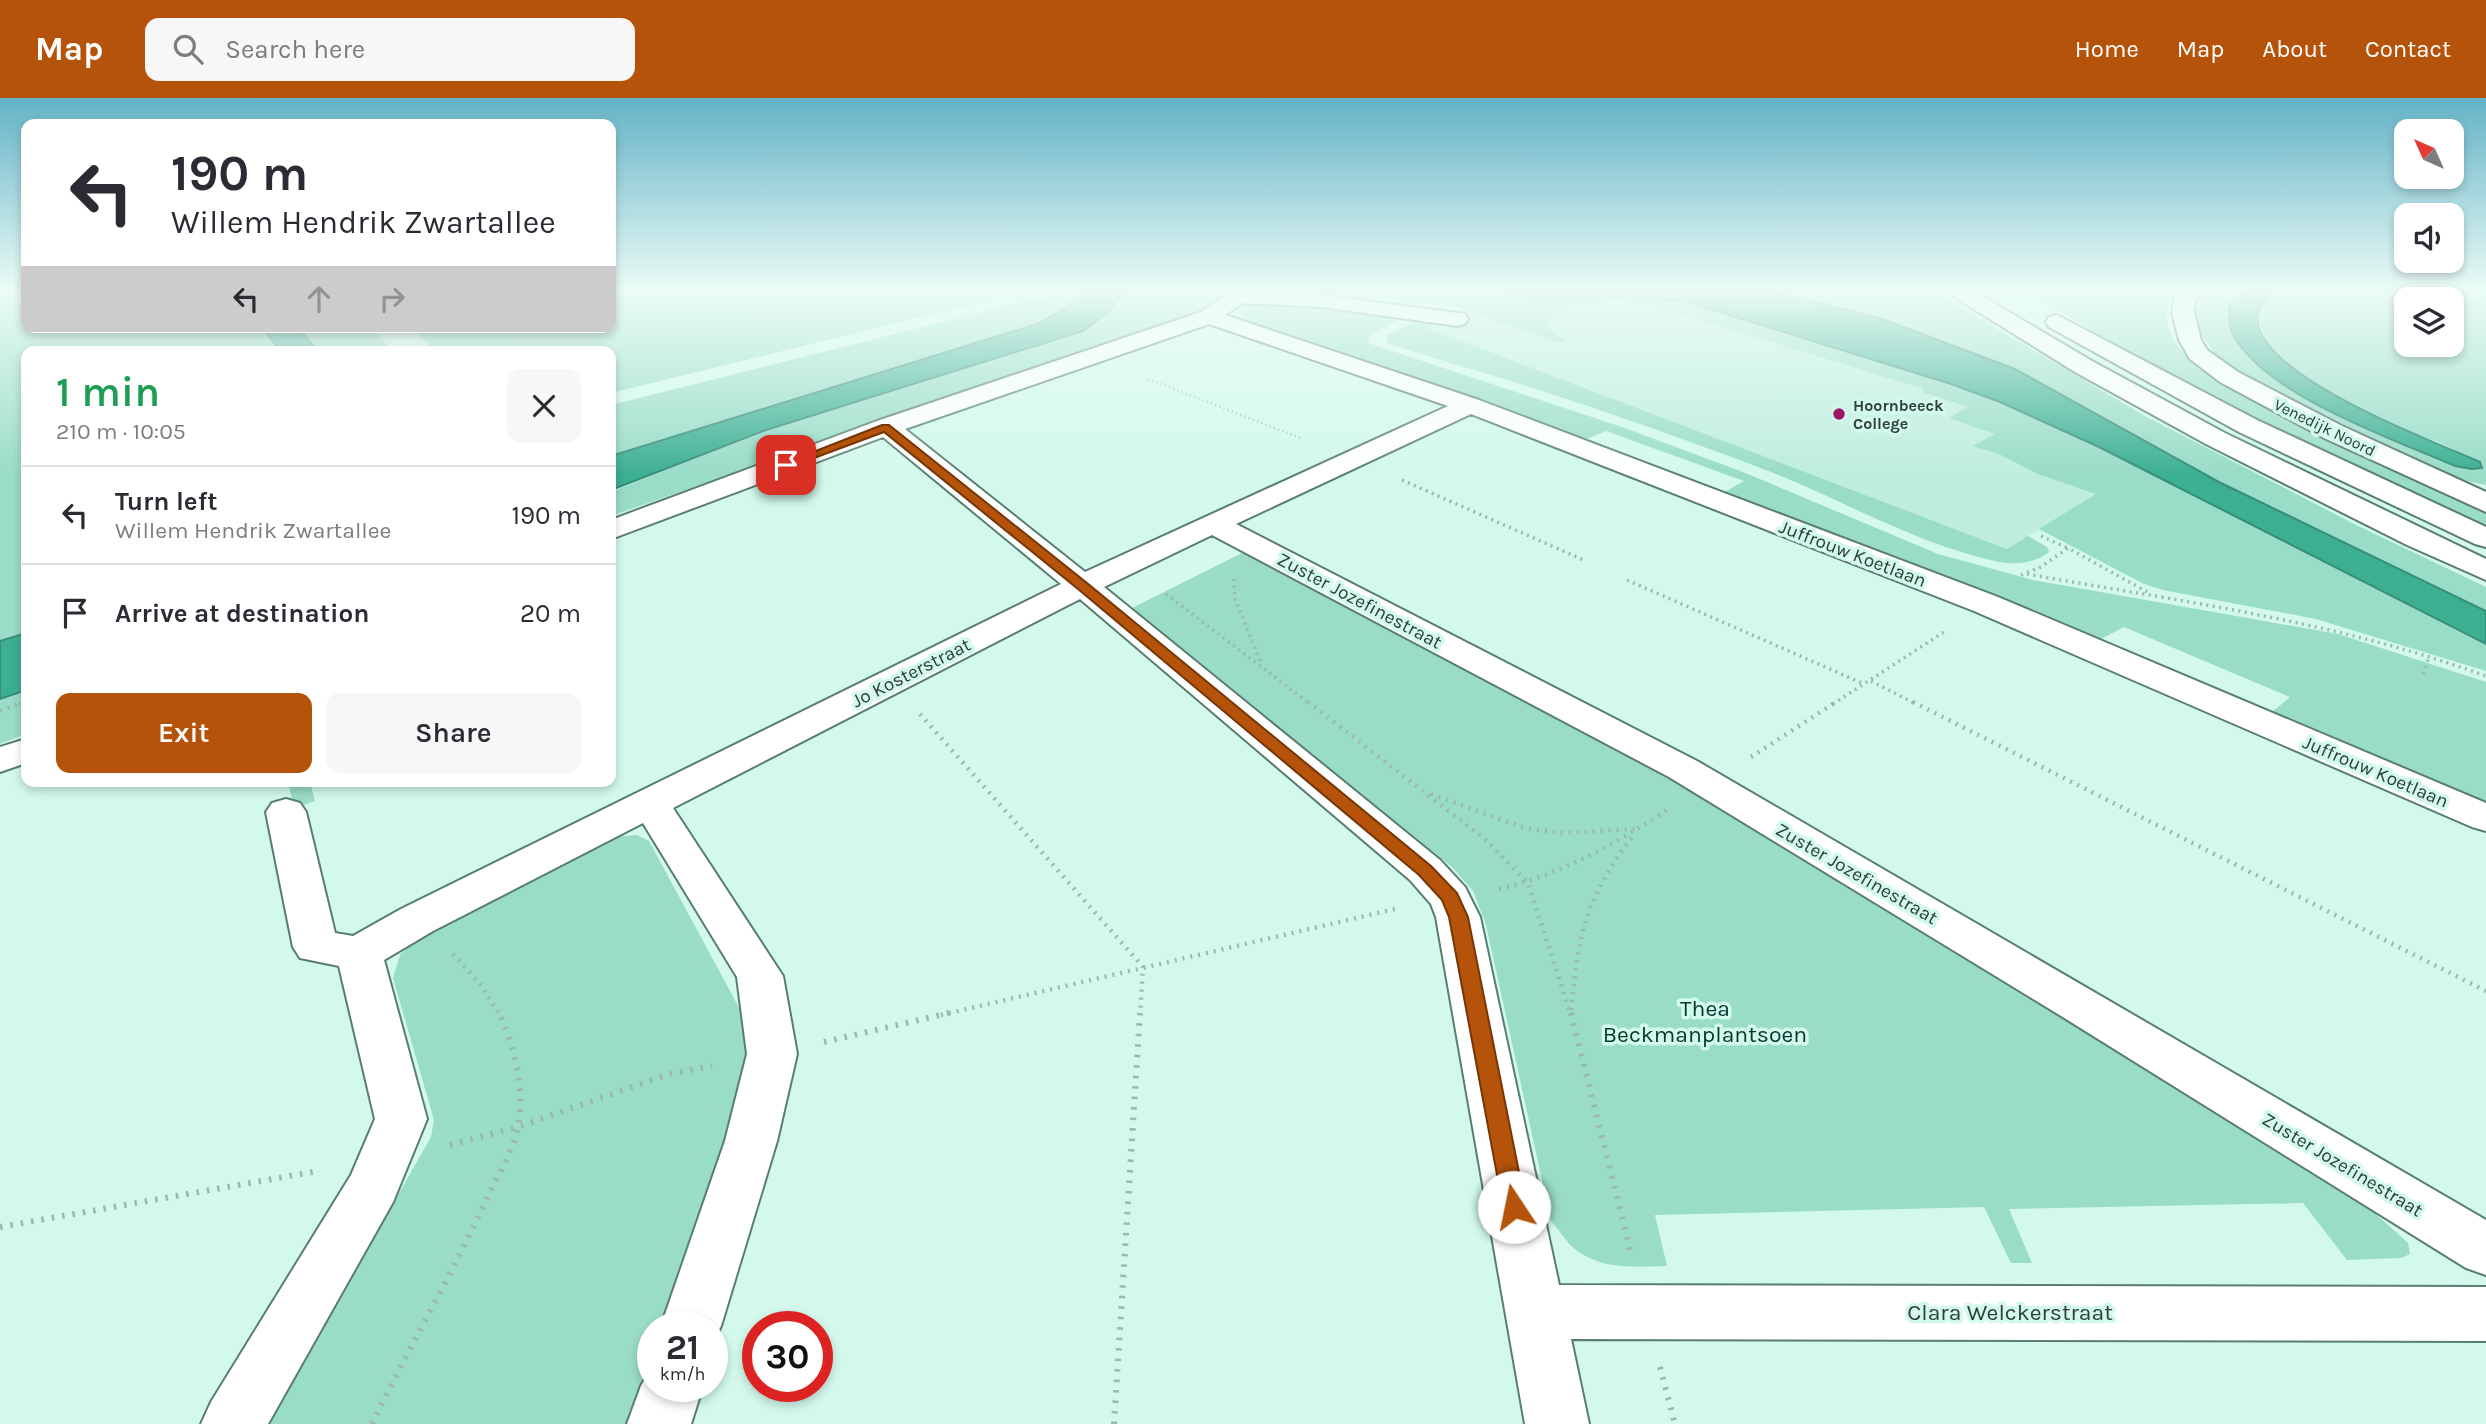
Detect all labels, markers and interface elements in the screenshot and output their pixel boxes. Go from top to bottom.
search box [145,18,635,81]
text: Map [35,30,103,68]
icon: search [169,30,207,68]
text: Search here [225,34,365,65]
text: Home [2075,35,2139,63]
text: Map [2177,35,2224,63]
text: About [2262,35,2327,63]
text: Contact [2365,35,2451,63]
north arrow [2394,119,2464,189]
map controls [2394,119,2464,357]
text: 190 m [171,145,308,202]
icon: left [56,147,147,238]
button: sound [2394,203,2464,273]
text: Willem Hendrik Zwartallee [171,204,556,241]
icon: left [227,280,265,318]
icon: ahead [300,280,338,318]
icon: right [373,280,411,318]
button: layers [2394,287,2464,357]
text: 1 min [56,367,160,417]
button: close [507,369,581,443]
street label: Venedijk Noord [2271,395,2379,460]
place label: Hoornbeeck College [1853,396,1944,433]
marker: Hoornbeeck College [1831,406,1847,422]
text: 210 m · 10:05 [56,418,186,445]
pin [756,435,816,495]
icon: arrive [767,446,805,484]
text: Turn left [115,486,217,517]
icon: left [56,496,94,534]
text: 190 m [511,500,581,531]
street label: Juffrouw Koetlaan [1776,516,1929,592]
text: Willem Hendrik Zwartallee [115,517,391,544]
street label: Zuster Jozefinestraat [1273,548,1446,654]
icon: arrive [56,594,94,632]
text: Arrive at destination [115,598,369,629]
text: 20 m [520,598,581,629]
street label: Jo Kosterstraat [848,634,975,712]
button: Exit [56,693,312,773]
button: Share [326,693,581,773]
street label: Juffrouw Koetlaan [2300,731,2452,812]
street label: Zuster Jozefinestraat [1772,819,1941,929]
park label: Thea Beckmanplantsoen [1603,995,1807,1048]
street label: Zuster Jozefinestraat [2258,1108,2427,1221]
position arrow [1477,1170,1551,1244]
street label: Clara Welckerstraat [1907,1299,2113,1326]
speed limit sign: 30 [742,1311,833,1402]
text: 21 [666,1327,699,1368]
text: km/h [660,1363,705,1385]

